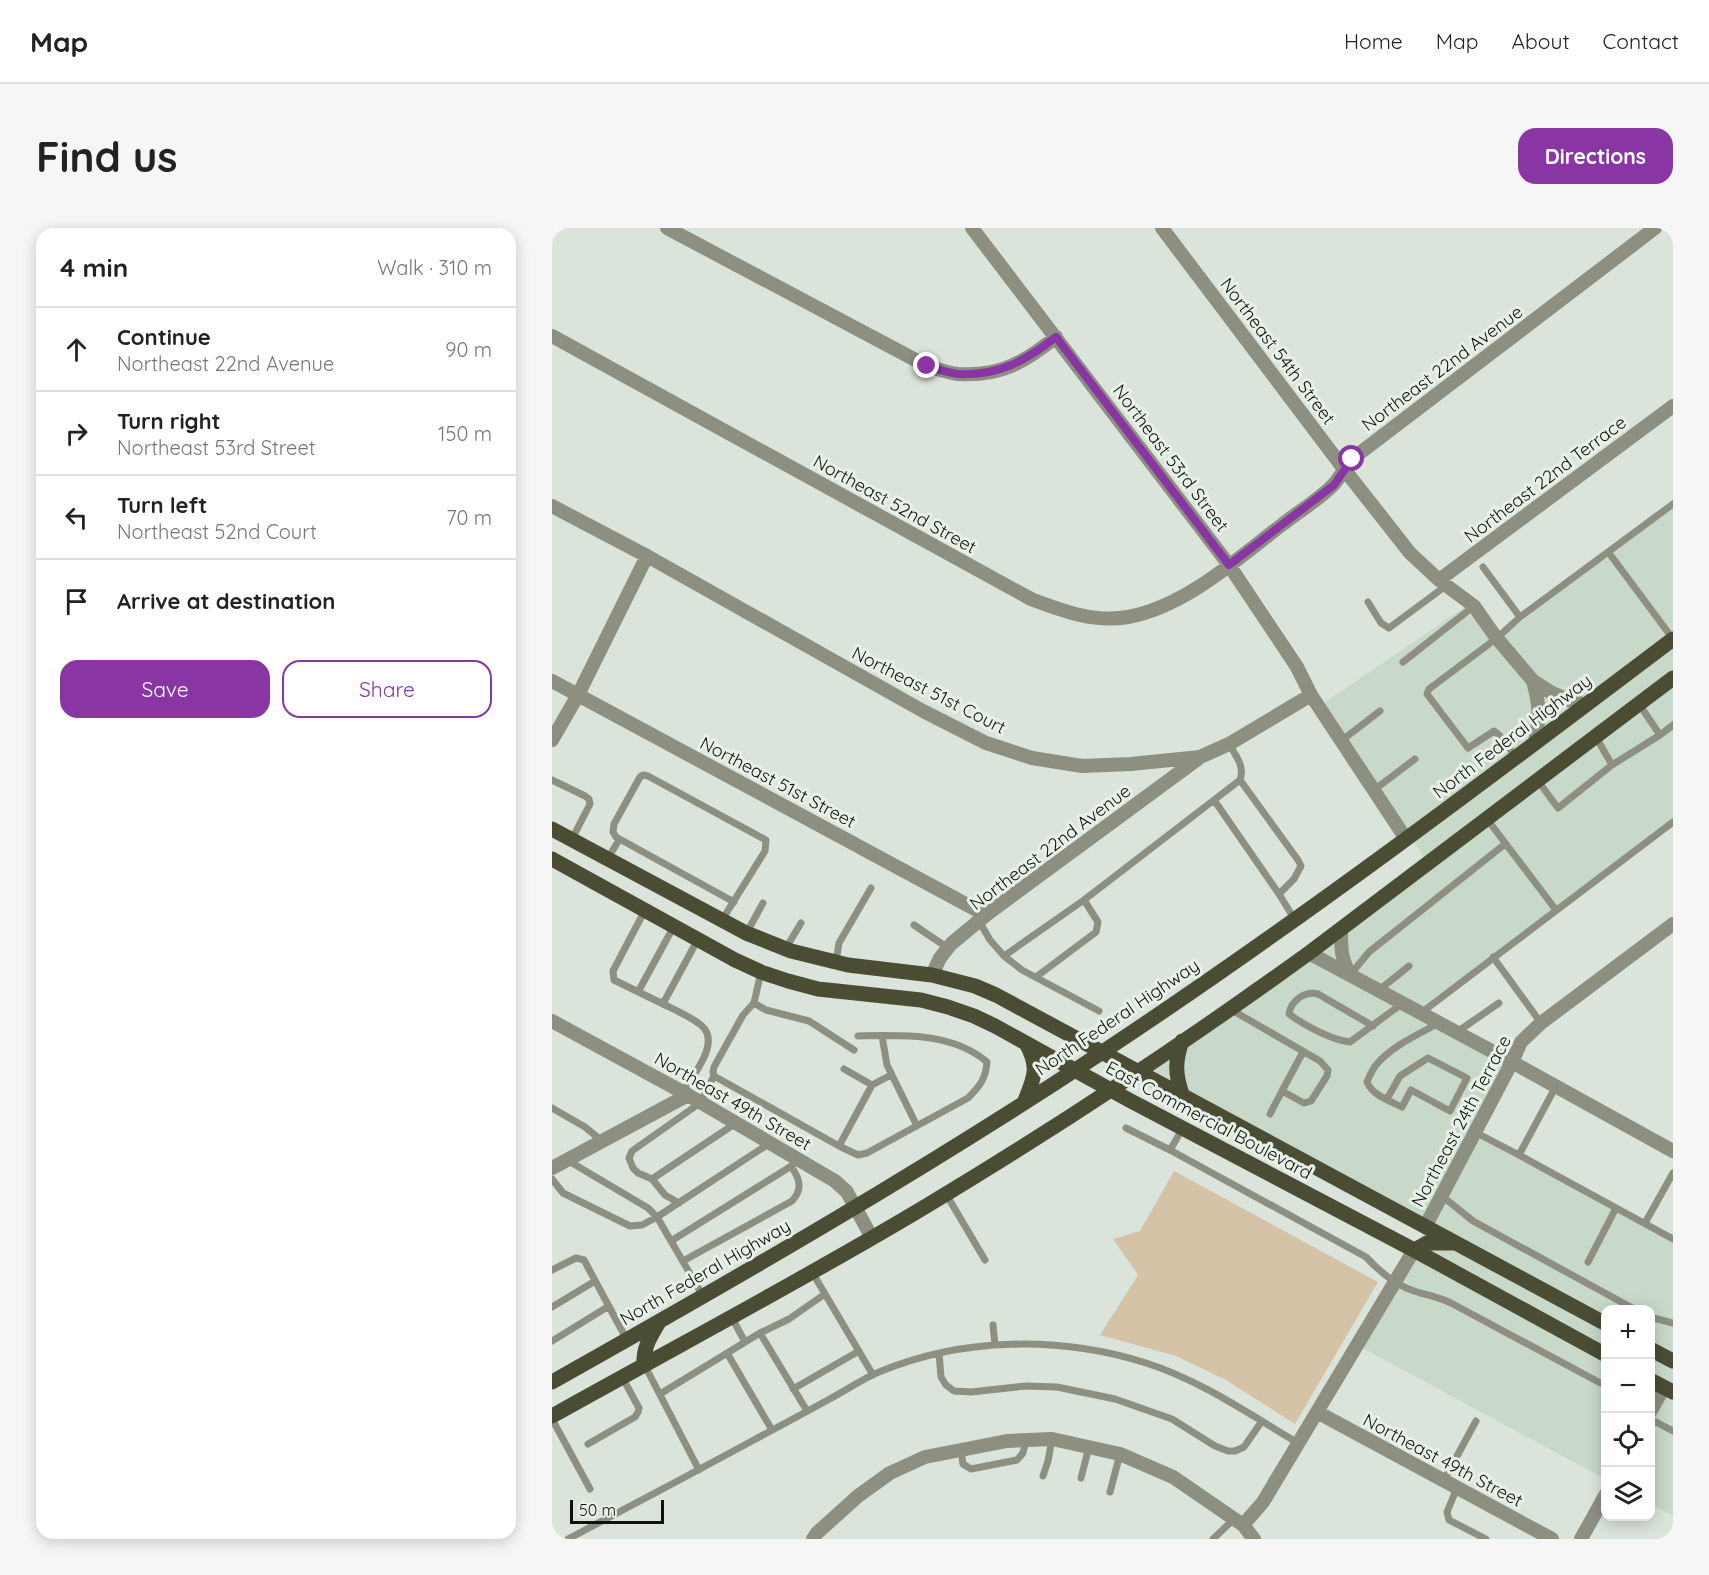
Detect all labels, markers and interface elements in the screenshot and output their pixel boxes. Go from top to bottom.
text: Map [30,24,88,59]
text: Home [1344,28,1403,54]
text: Map [1436,28,1479,54]
text: About [1512,28,1570,54]
text: Contact [1603,28,1679,54]
button: Directions [1518,128,1673,184]
text: Find us [36,130,178,183]
text: 4 min [60,251,128,284]
text: Walk · 310 m [377,255,492,280]
street label: Northeast 54th Street [1215,273,1341,429]
street label: Northeast 22nd Avenue [1357,300,1527,436]
text: Continue [117,323,211,351]
icon: ahead [60,333,93,366]
text: 90 m [445,337,492,362]
text: Northeast 22nd Avenue [117,351,334,376]
route end [913,352,939,378]
street label: Northeast 53rd Street [1108,380,1234,536]
text: Turn right [117,407,221,435]
street label: Northeast 22nd Terrace [1459,411,1631,547]
icon: right [60,417,93,450]
text: 150 m [438,421,492,446]
text: Northeast 53rd Street [117,435,315,460]
route start [1338,445,1364,471]
street label: Northeast 52nd Street [809,450,981,558]
text: Turn left [117,491,207,519]
icon: left [60,501,93,534]
text: 70 m [446,505,492,530]
text: Northeast 52nd Court [117,519,317,544]
icon: arrive [60,585,93,618]
text: Arrive at destination [117,587,335,615]
street label: Northeast 51st Court [848,641,1010,739]
button: Save [60,660,270,718]
button: Share [282,660,492,718]
street label: North Federal Highway [1428,669,1596,803]
street label: Northeast 51st Street [696,731,860,833]
street label: Northeast 22nd Avenue [965,779,1135,915]
street label: North Federal Highway [1031,954,1203,1080]
street label: Northeast 24th Terrace [1406,1031,1516,1211]
street label: Northeast 49th Street [650,1047,816,1155]
street label: East Commercial Boulevard [1102,1056,1316,1184]
street label: North Federal Highway [616,1214,794,1330]
map controls [1601,1305,1655,1521]
button: + [1601,1305,1655,1359]
button: − [1601,1359,1655,1413]
street label: Northeast 49th Street [1359,1408,1527,1512]
button: locate [1601,1413,1655,1467]
button: layers [1601,1467,1655,1521]
scale bar [570,1497,664,1524]
text: 50 m [579,1500,616,1520]

